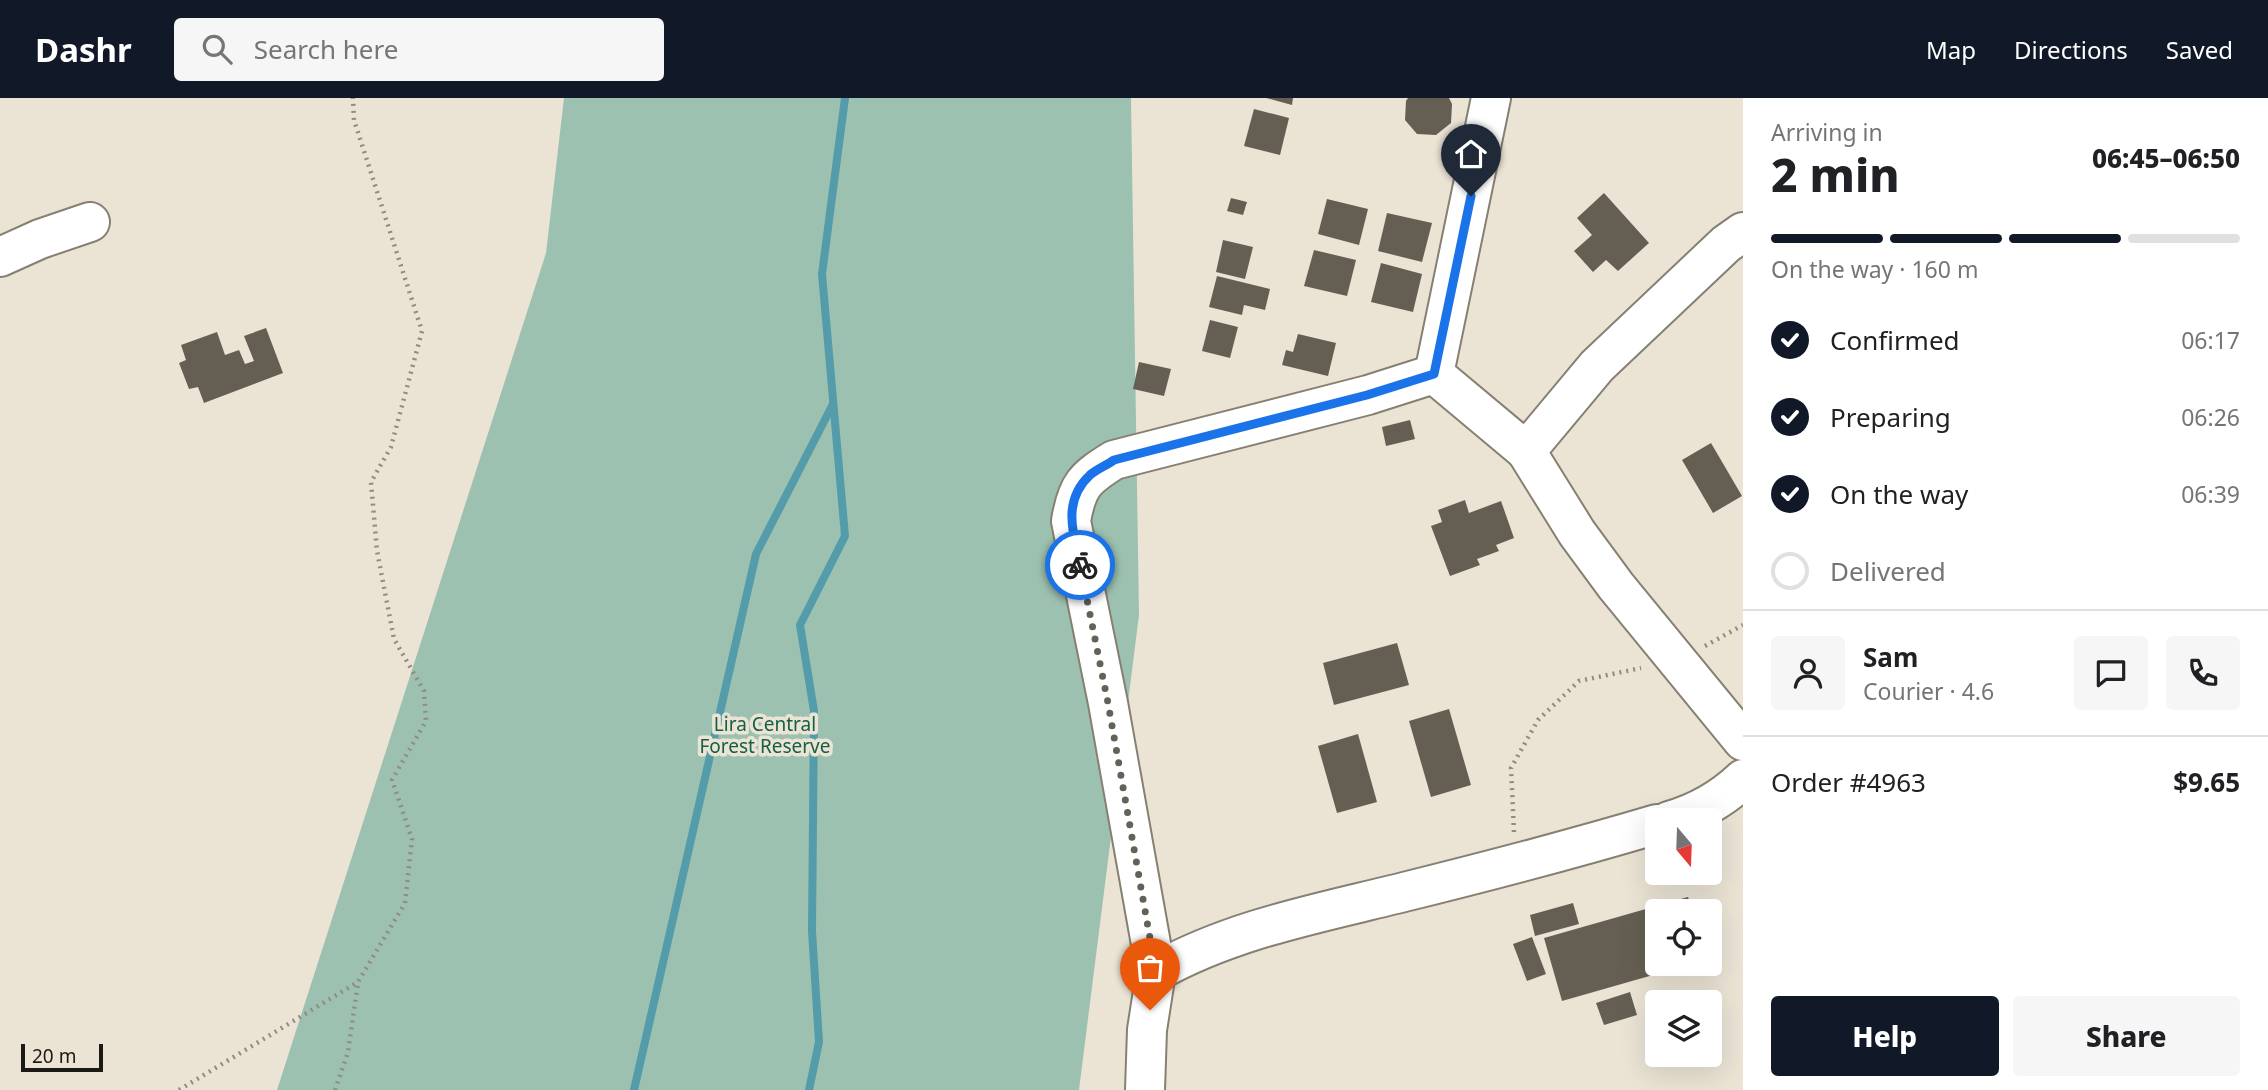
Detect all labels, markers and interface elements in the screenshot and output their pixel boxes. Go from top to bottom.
search box [174,18,664,81]
text: Dashr [35,27,132,72]
icon: search [198,30,236,68]
text: Search here [254,31,398,67]
text: Map [1926,33,1976,66]
text: Directions [2014,33,2128,66]
text: Saved [2166,33,2233,66]
text: Arriving in [1771,116,1883,148]
pin [1441,124,1501,196]
icon: home [1452,135,1490,173]
text: 06:45–06:50 [2092,140,2240,176]
text: 2 min [1771,143,1900,205]
text: On the way · 160 m [1771,253,1978,285]
icon: check [1771,321,1809,359]
text: Confirmed [1830,322,1960,358]
text: 06:17 [2181,324,2240,356]
icon: check [1771,398,1809,436]
text: Preparing [1830,399,1951,435]
text: 06:26 [2181,401,2240,433]
icon: check [1771,475,1809,513]
text: On the way [1830,476,1968,512]
text: 06:39 [2181,478,2240,510]
courier [1045,530,1115,600]
icon: bike [1061,546,1099,584]
text: Delivered [1830,553,1946,589]
button: person [1771,636,1845,710]
button: chat [2074,636,2148,710]
button: phone [2166,636,2240,710]
text: Sam [1863,639,1918,675]
text: Courier · 4.6 [1863,675,1994,707]
park label: Lira Central Forest Reserve [699,711,831,759]
text: Order #4963 [1771,764,1926,800]
text: $9.65 [2173,764,2240,800]
north arrow [1645,808,1722,886]
map controls [1645,808,1722,1067]
button: locate [1645,899,1722,976]
pin [1120,938,1180,1010]
icon: bag [1131,949,1169,987]
button: layers [1645,990,1722,1067]
button: Help [1771,996,1999,1076]
button: Share [2013,996,2240,1076]
scale bar [21,1041,103,1073]
text: 20 m [32,1043,76,1069]

